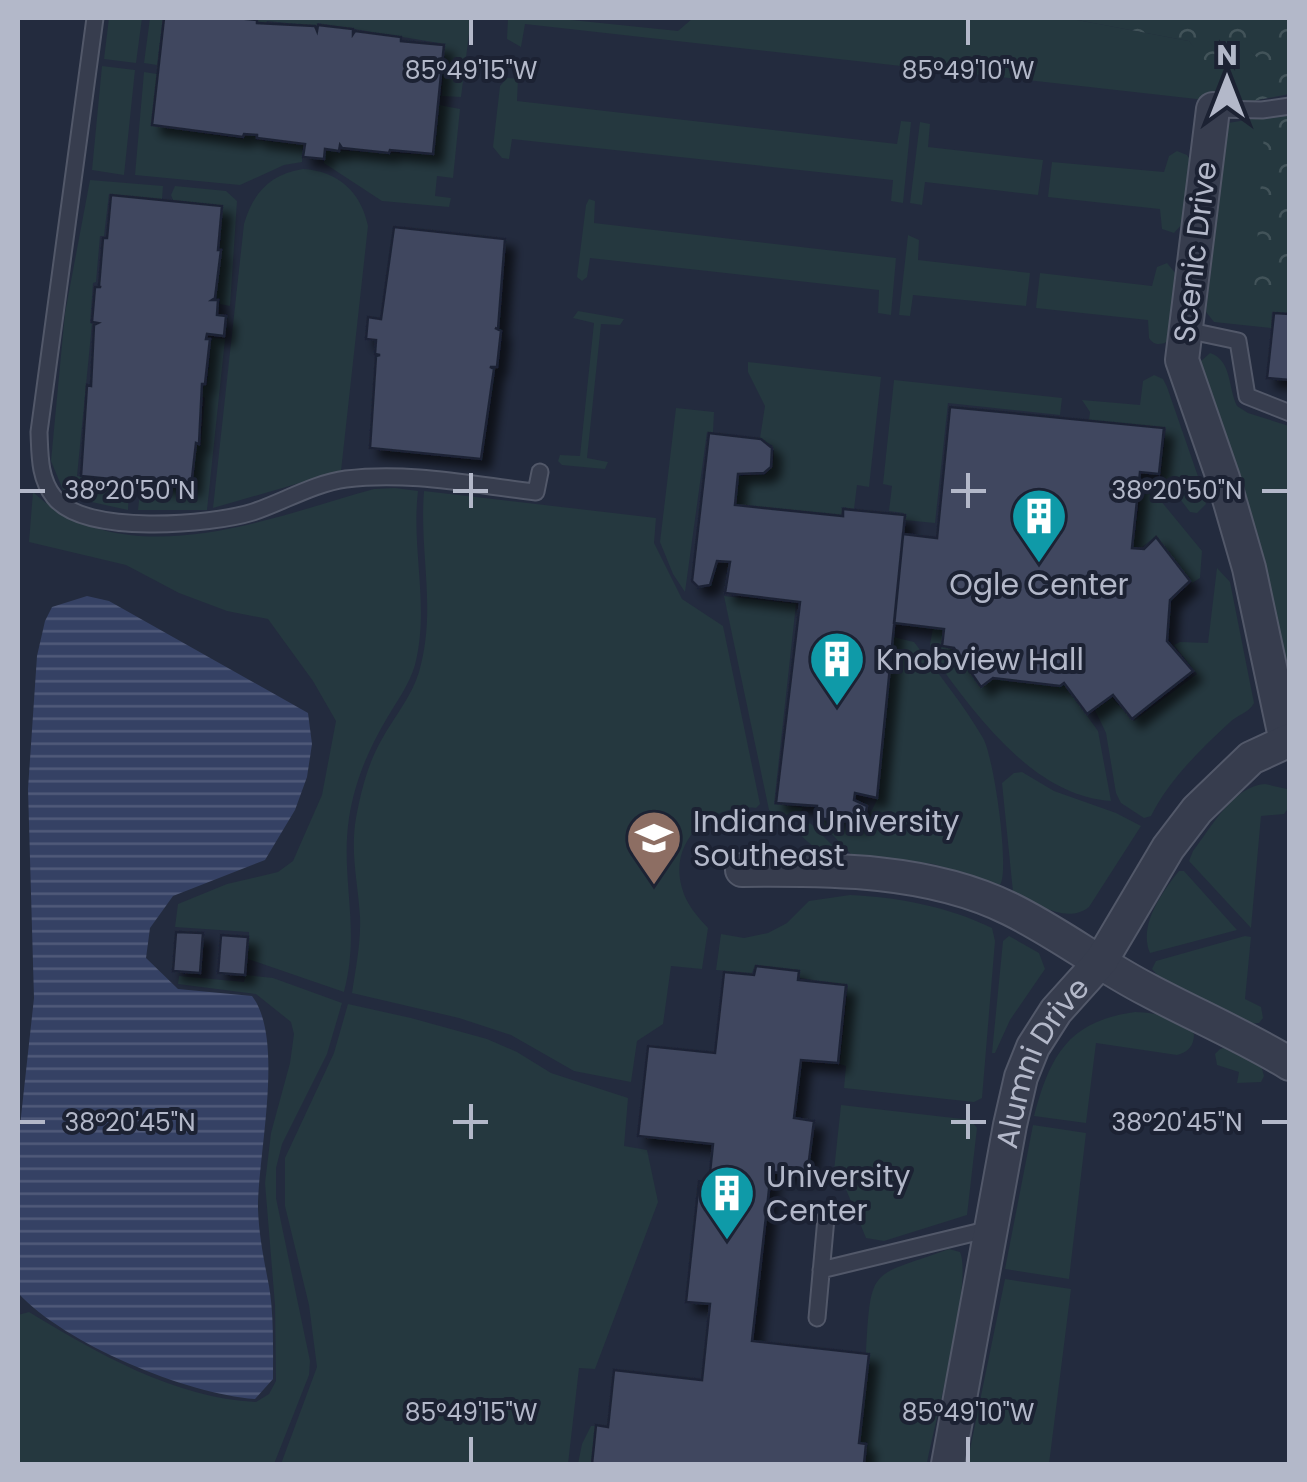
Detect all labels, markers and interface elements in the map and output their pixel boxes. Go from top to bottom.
north arrow [1177,30,1277,130]
text: N [1216,36,1238,75]
text: 85°49'15"W [405,53,537,88]
text: 85°49'10"W [902,53,1034,88]
street label: Scenic Drive [1163,159,1227,345]
text: 38°20'50"N [64,473,196,508]
text: 38°20'50"N [1111,473,1243,508]
building icon: Ogle Center [1009,486,1069,565]
place label: Ogle Center [949,563,1129,606]
building icon: Knobview Hall [807,629,867,708]
place label: Knobview Hall [876,638,1084,681]
place label: Indiana University Southeast [693,800,959,877]
school or university icon: Indiana University Southeast [624,808,684,887]
street label: Alumni Drive [985,967,1099,1152]
text: 38°20'45"N [64,1105,196,1140]
text: 38°20'45"N [1111,1105,1243,1140]
place label: University Center [766,1155,910,1232]
building icon: University Center [697,1163,757,1242]
text: 85°49'15"W [405,1395,537,1430]
text: 85°49'10"W [902,1395,1034,1430]

